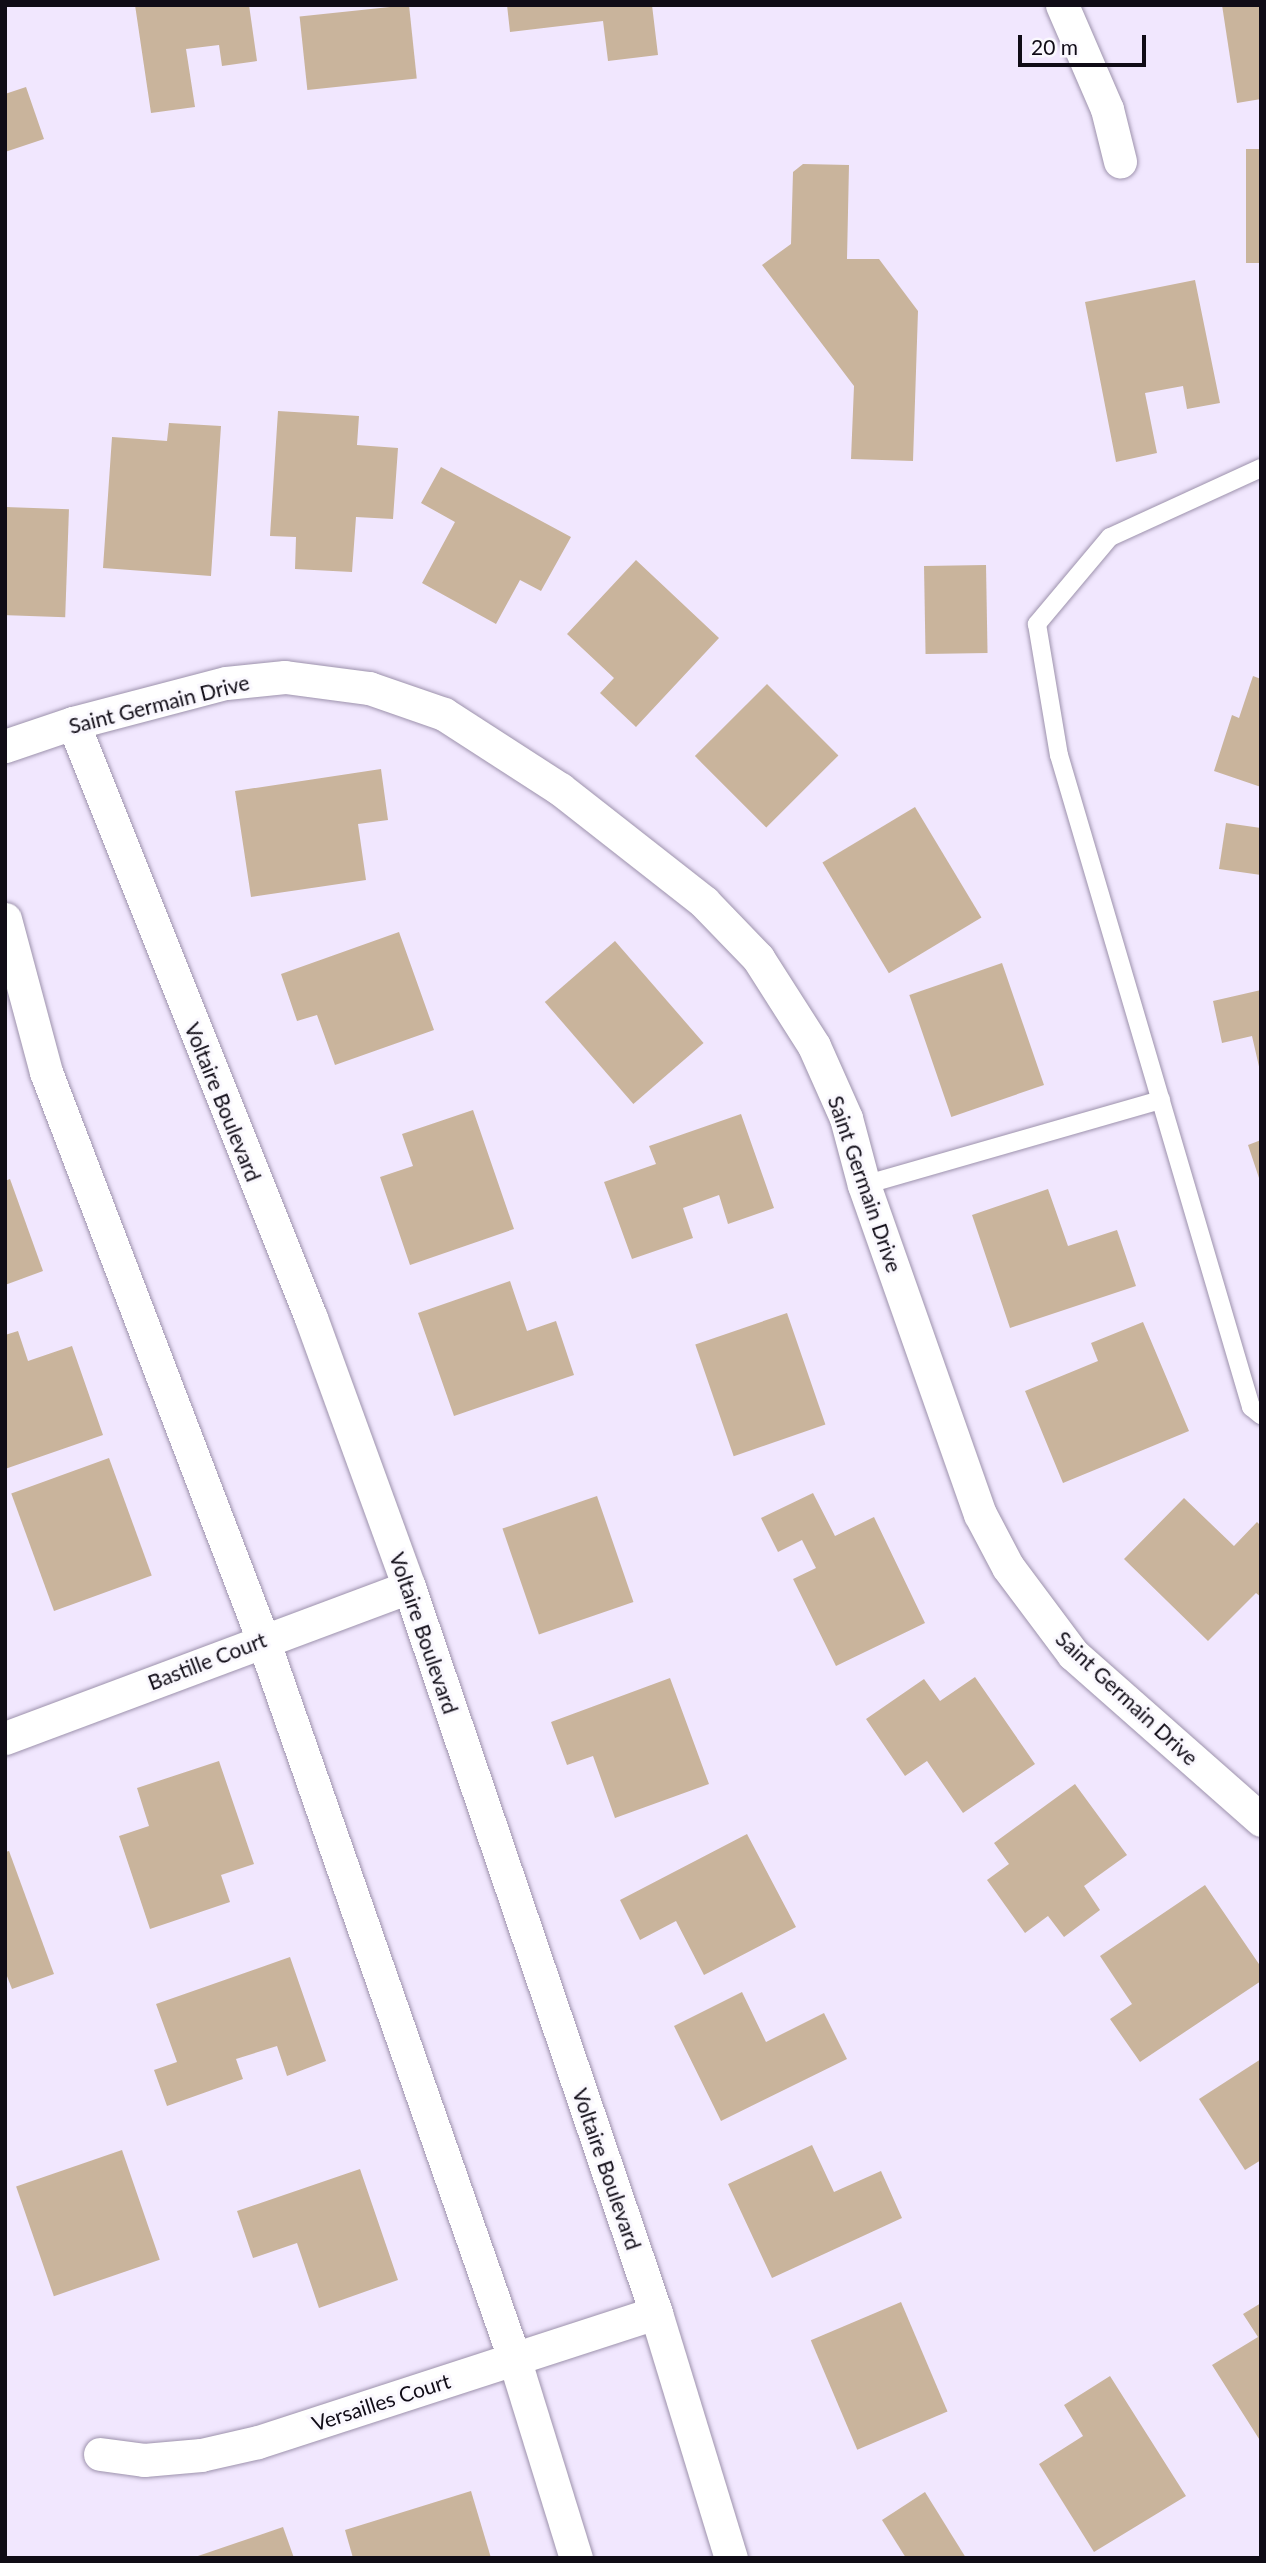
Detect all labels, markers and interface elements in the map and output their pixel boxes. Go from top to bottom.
scale bar [1021,21,1149,65]
text: 20 m [1031,34,1078,59]
street label: Saint Germain Drive [66,669,252,739]
street label: Voltaire Boulevard [180,1019,266,1185]
street label: Saint Germain Drive [823,1092,907,1276]
street label: Voltaire Boulevard [385,1549,463,1717]
street label: Saint Germain Drive [1051,1626,1203,1770]
street label: Bastille Court [144,1627,270,1695]
street label: Voltaire Boulevard [568,2085,646,2253]
street label: Versailles Court [309,2368,453,2436]

